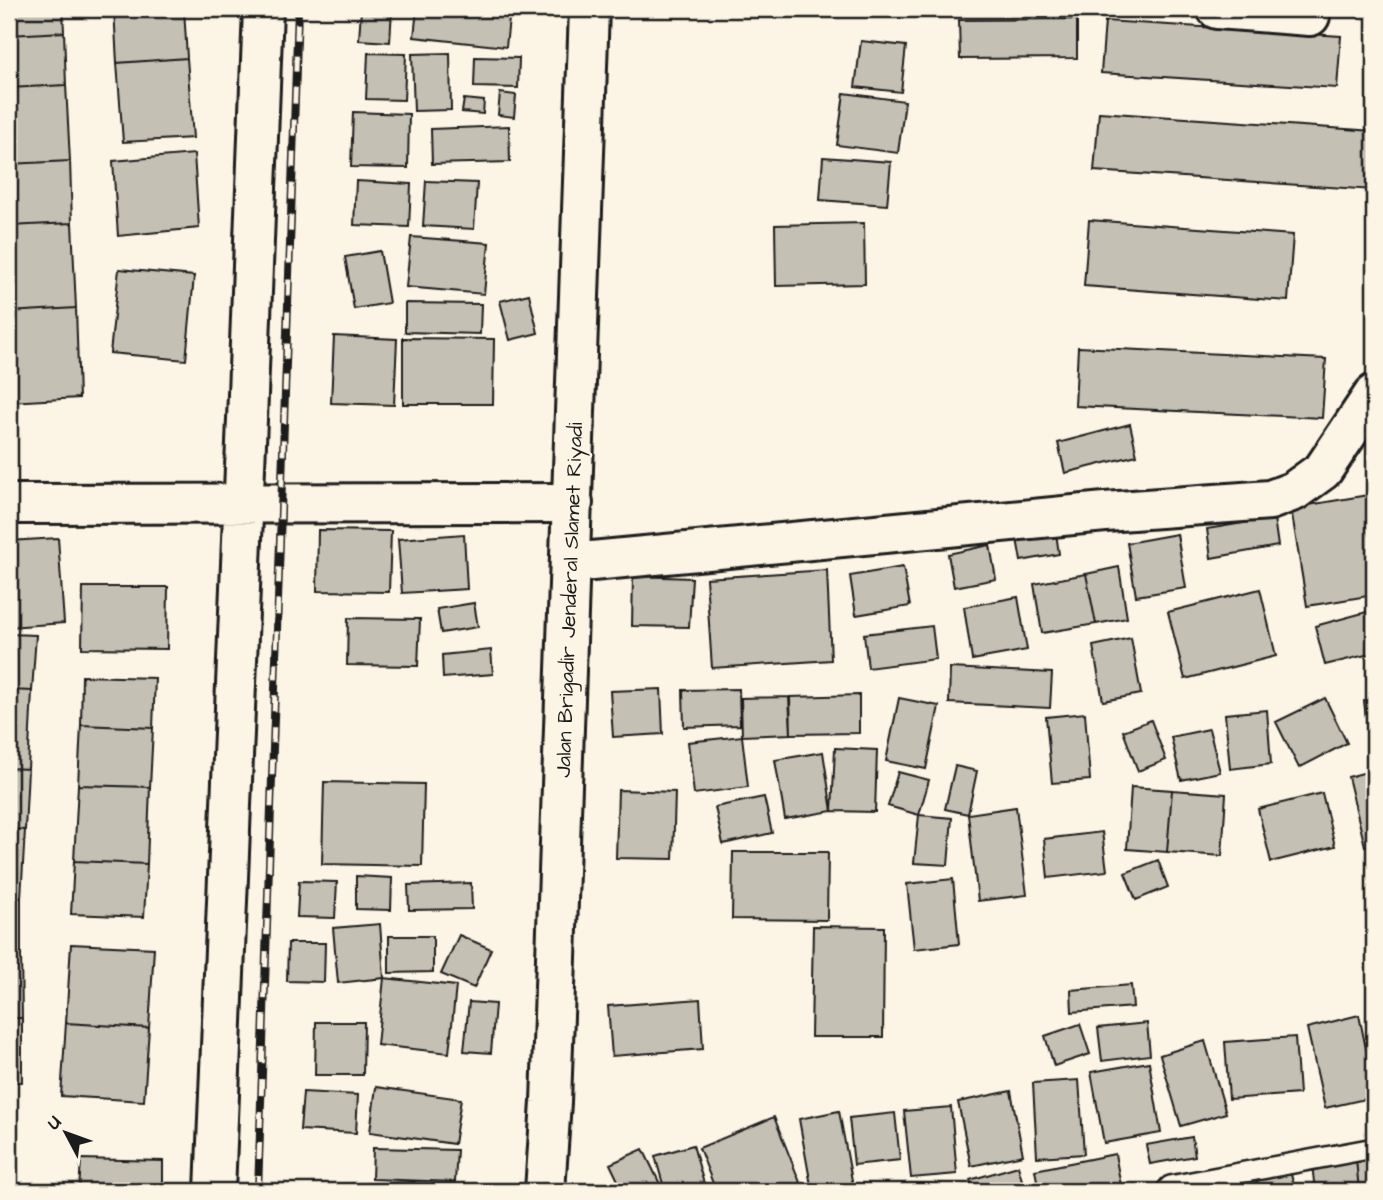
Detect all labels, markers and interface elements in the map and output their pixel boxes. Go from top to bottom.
street label: Jalan Brigadir Jenderal Slamet Riyadi [549,422,592,778]
north arrow [32,1098,102,1168]
text: U [41,1110,68,1136]

